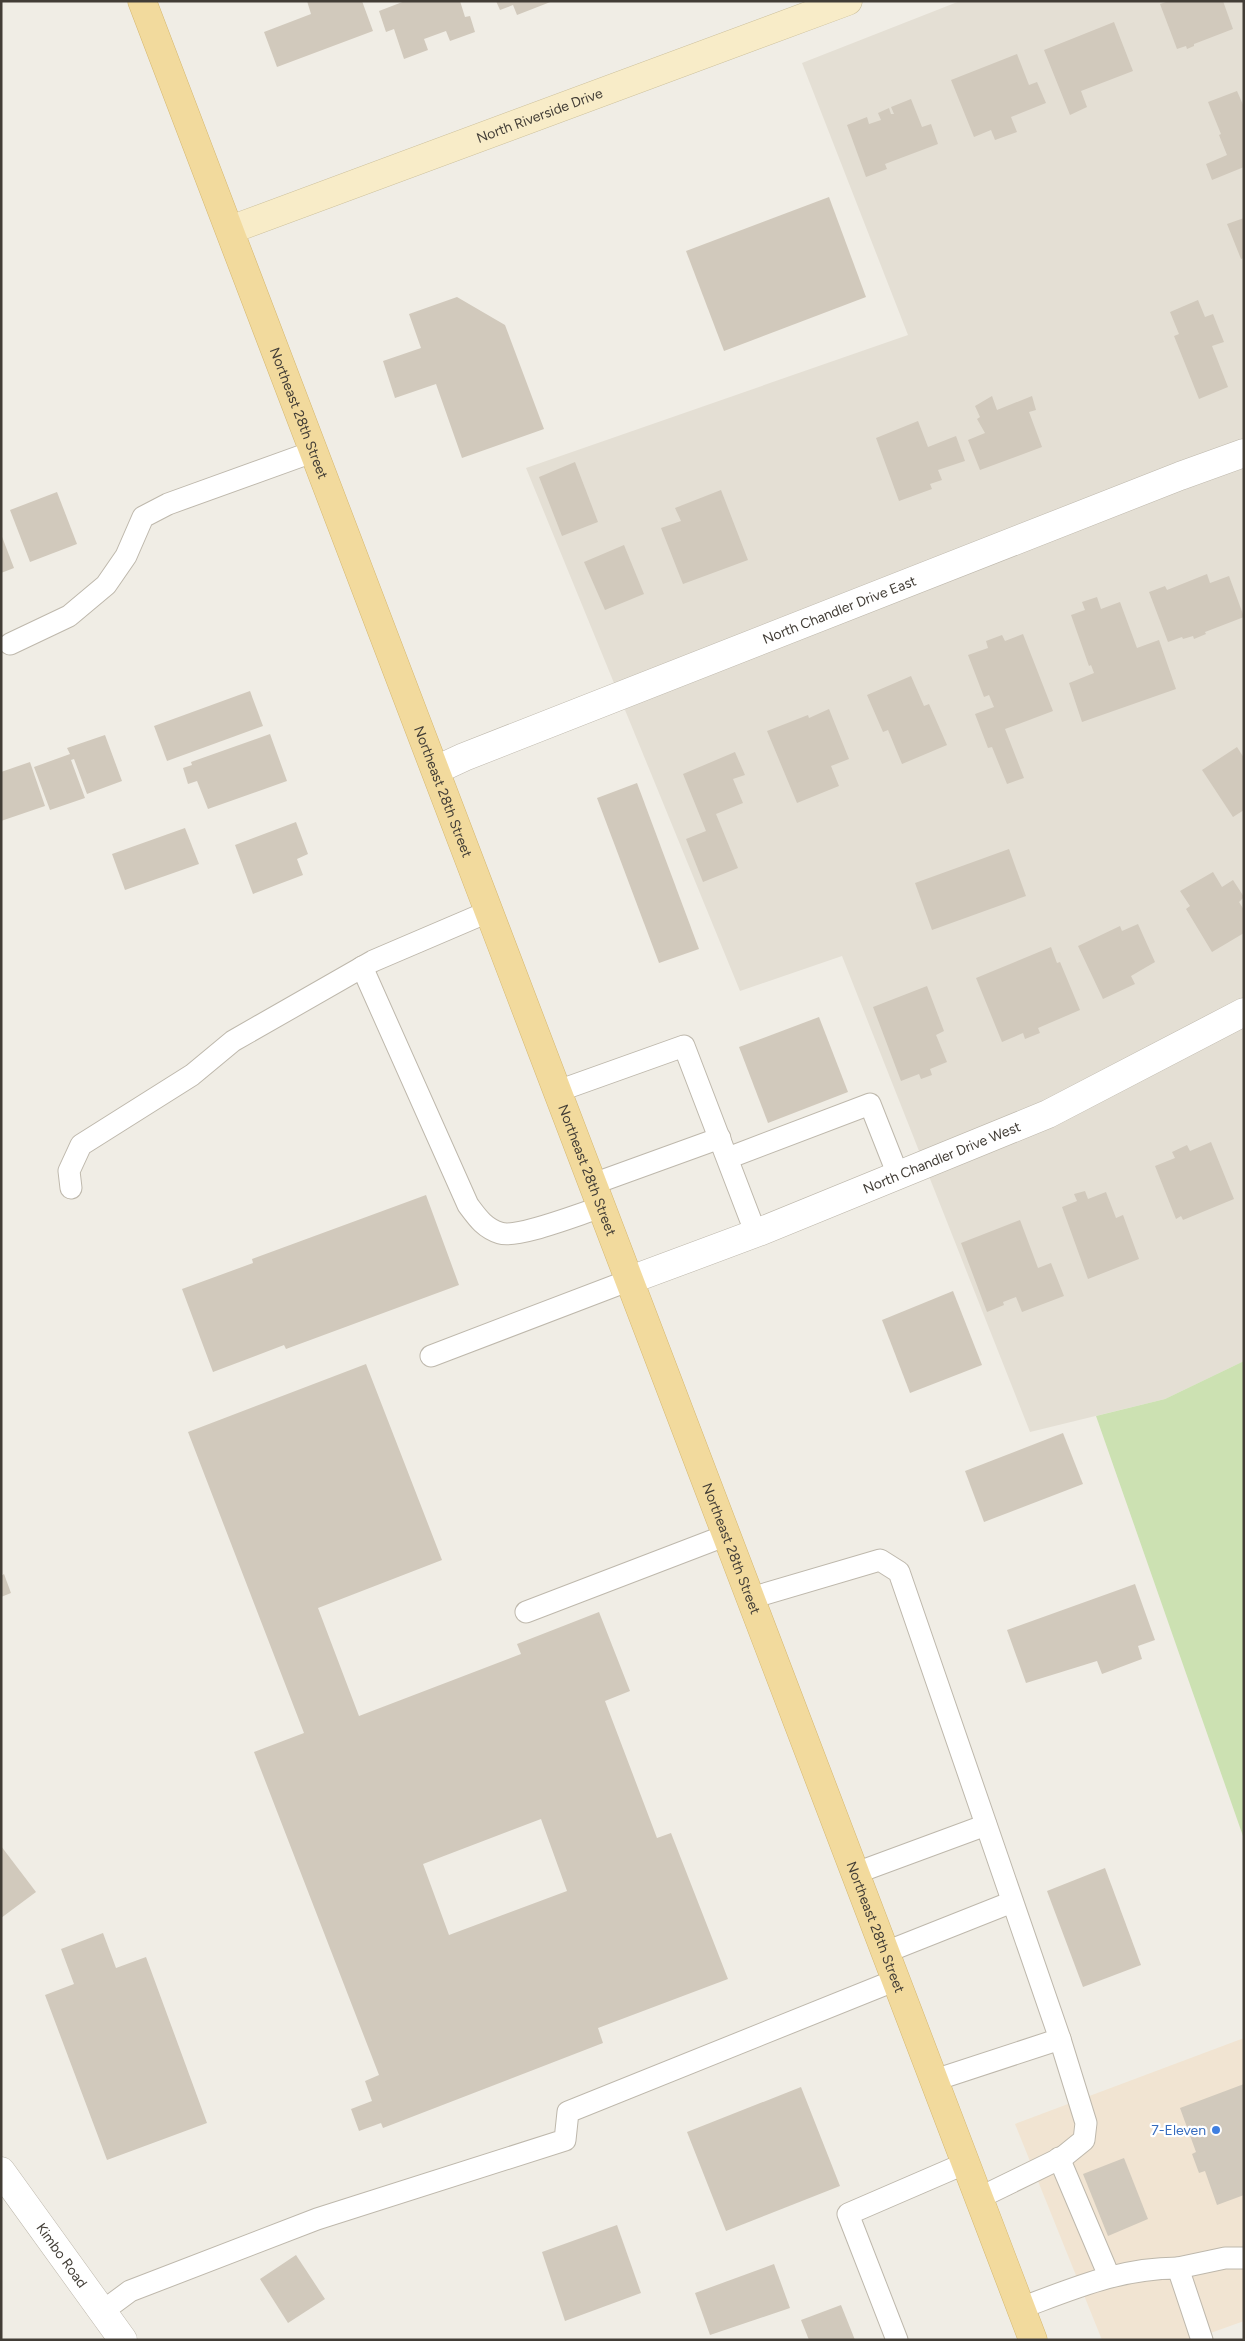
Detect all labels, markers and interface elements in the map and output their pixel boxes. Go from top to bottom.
street label: North Riverside Drive [474,85,605,147]
street label: Northeast 28th Street [266,345,331,481]
street label: North Chandler Drive East [760,572,919,648]
street label: Northeast 28th Street [410,724,475,860]
street label: Northeast 28th Street [554,1102,620,1238]
street label: North Chandler Drive West [861,1118,1023,1198]
street label: Northeast 28th Street [698,1481,764,1617]
street label: Northeast 28th Street [842,1859,908,1995]
place label: 7-Eleven [1151,2122,1206,2139]
marker: 7-Eleven [1210,2124,1222,2136]
street label: Kimbo Road [32,2220,91,2291]

